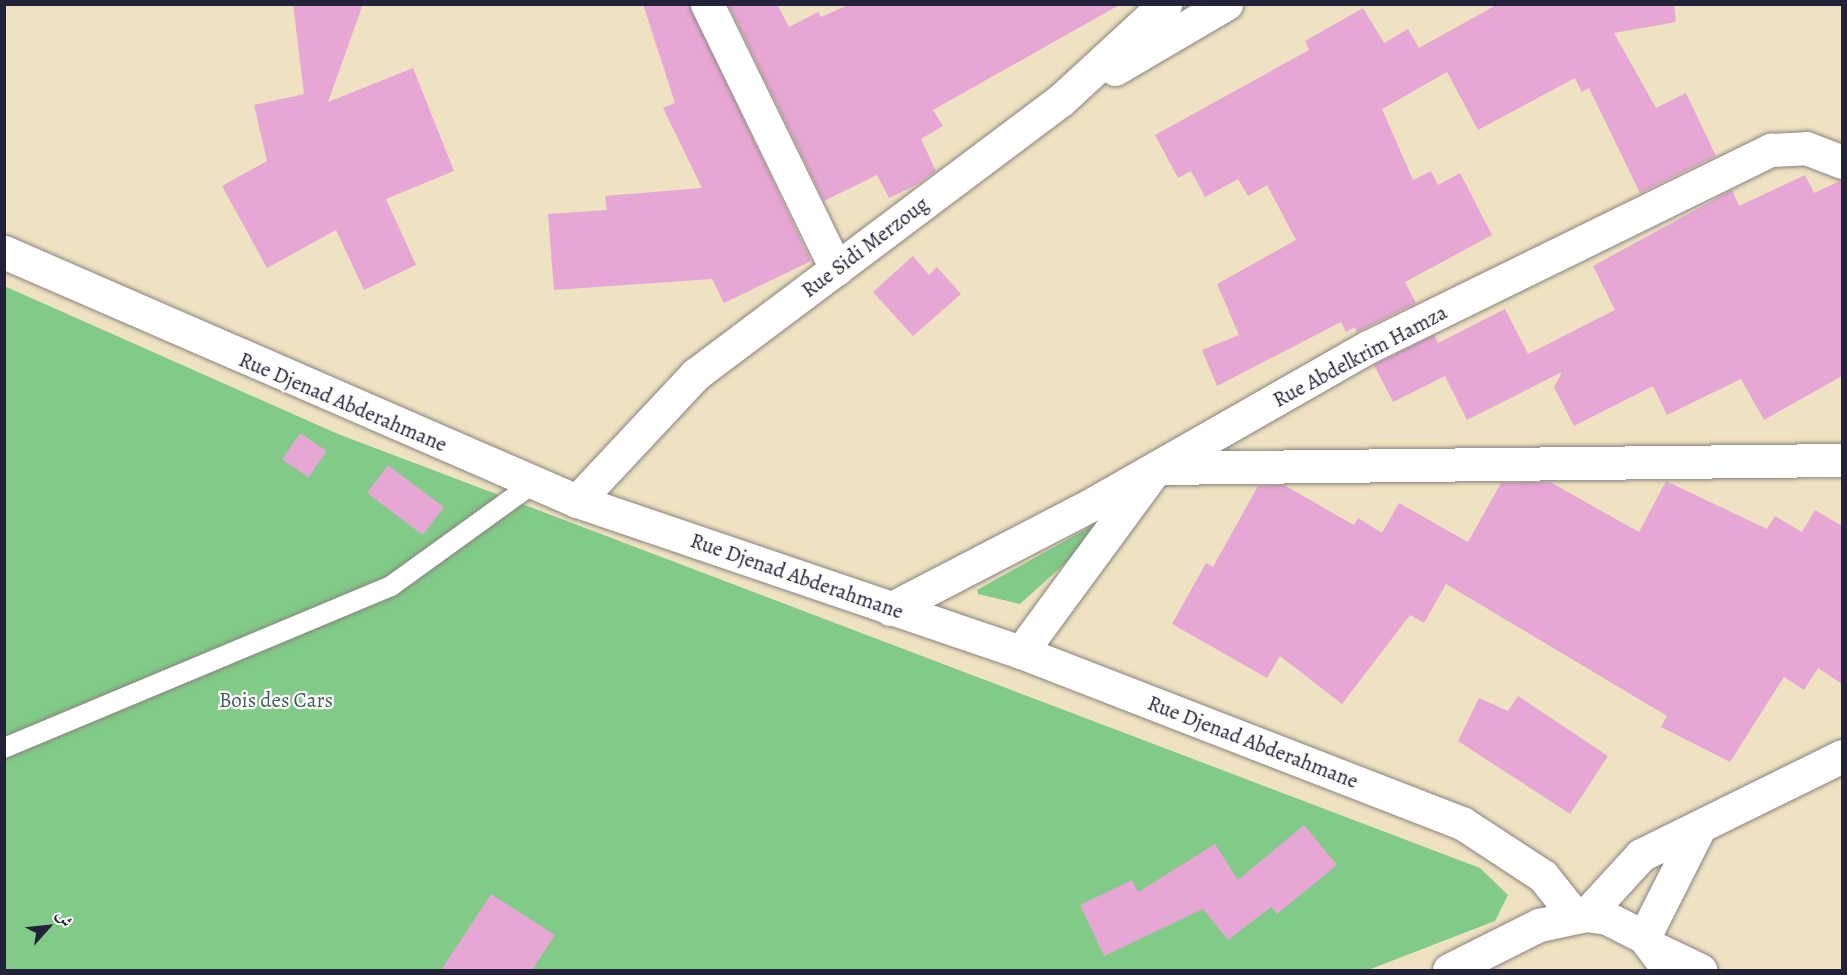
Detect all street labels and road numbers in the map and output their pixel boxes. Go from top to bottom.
street label: Rue Sidi Merzoug [797,191,933,303]
street label: Rue Abdelkrim Hamza [1269,299,1451,413]
street label: Rue Djenad Abderahmane [235,347,451,457]
street label: Rue Djenad Abderahmane [687,528,907,624]
street label: Rue Djenad Abderahmane [1144,690,1362,794]

